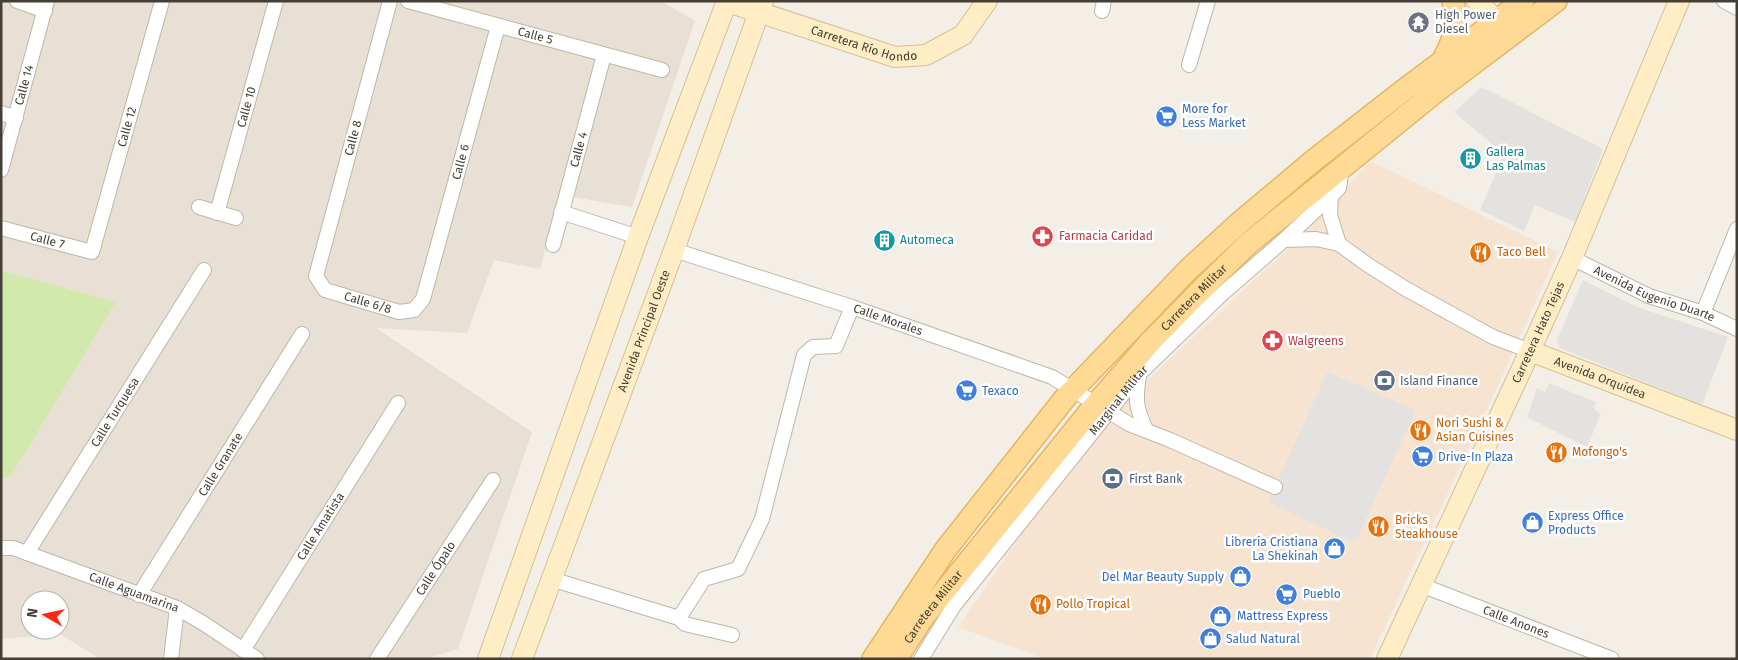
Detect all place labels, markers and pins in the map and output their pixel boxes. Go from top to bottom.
place label: High Power Diesel [1435,8,1497,36]
temple icon: High Power Diesel [1407,10,1431,34]
place label: More for Less Market [1182,102,1247,130]
supermarket icon: More for Less Market [1154,104,1178,128]
place label: Gallera Las Palmas [1486,145,1546,173]
building icon: Gallera Las Palmas [1458,147,1482,171]
pharmacy icon: Farmacia Caridad [1031,224,1055,248]
building icon: Automeca [872,228,896,252]
place label: Farmacia Caridad [1059,229,1153,243]
place label: Automeca [900,233,954,247]
restaurant icon: Taco Bell [1469,240,1493,264]
place label: Taco Bell [1497,245,1546,259]
pharmacy icon: Walgreens [1260,329,1284,353]
place label: Walgreens [1288,334,1344,348]
bank icon: Island Finance [1372,369,1396,393]
place label: Island Finance [1400,374,1478,388]
supermarket icon: Texaco [954,379,978,403]
place label: Texaco [982,384,1019,398]
place label: Nori Sushi & Asian Cuisines [1436,416,1514,444]
restaurant icon: Nori Sushi & Asian Cuisines [1408,418,1432,442]
restaurant icon: Mofongo's [1544,440,1568,464]
supermarket icon: Drive-In Plaza [1410,445,1434,469]
place label: Mofongo's [1572,445,1628,459]
place label: Drive-In Plaza [1438,450,1513,464]
bank icon: First Bank [1101,467,1125,491]
place label: First Bank [1129,472,1183,486]
place label: Express Office Products [1548,509,1624,537]
shop icon: Express Office Products [1520,511,1544,535]
place label: Bricks Steakhouse [1395,513,1458,541]
restaurant icon: Bricks Steakhouse [1367,515,1391,539]
place label: Librería Cristiana La Shekinah [1225,535,1318,563]
shop icon: Librería Cristiana La Shekinah [1322,537,1346,561]
shop icon: Del Mar Beauty Supply [1228,565,1252,589]
place label: Del Mar Beauty Supply [1102,570,1224,584]
supermarket icon: Pueblo [1275,582,1299,606]
place label: Pueblo [1303,587,1341,601]
restaurant icon: Pollo Tropical [1028,592,1052,616]
place label: Pollo Tropical [1056,597,1130,611]
shop icon: Mattress Express [1209,604,1233,628]
place label: Mattress Express [1237,609,1328,623]
shop icon: Salud Natural [1198,627,1222,651]
place label: Salud Natural [1226,632,1300,646]

